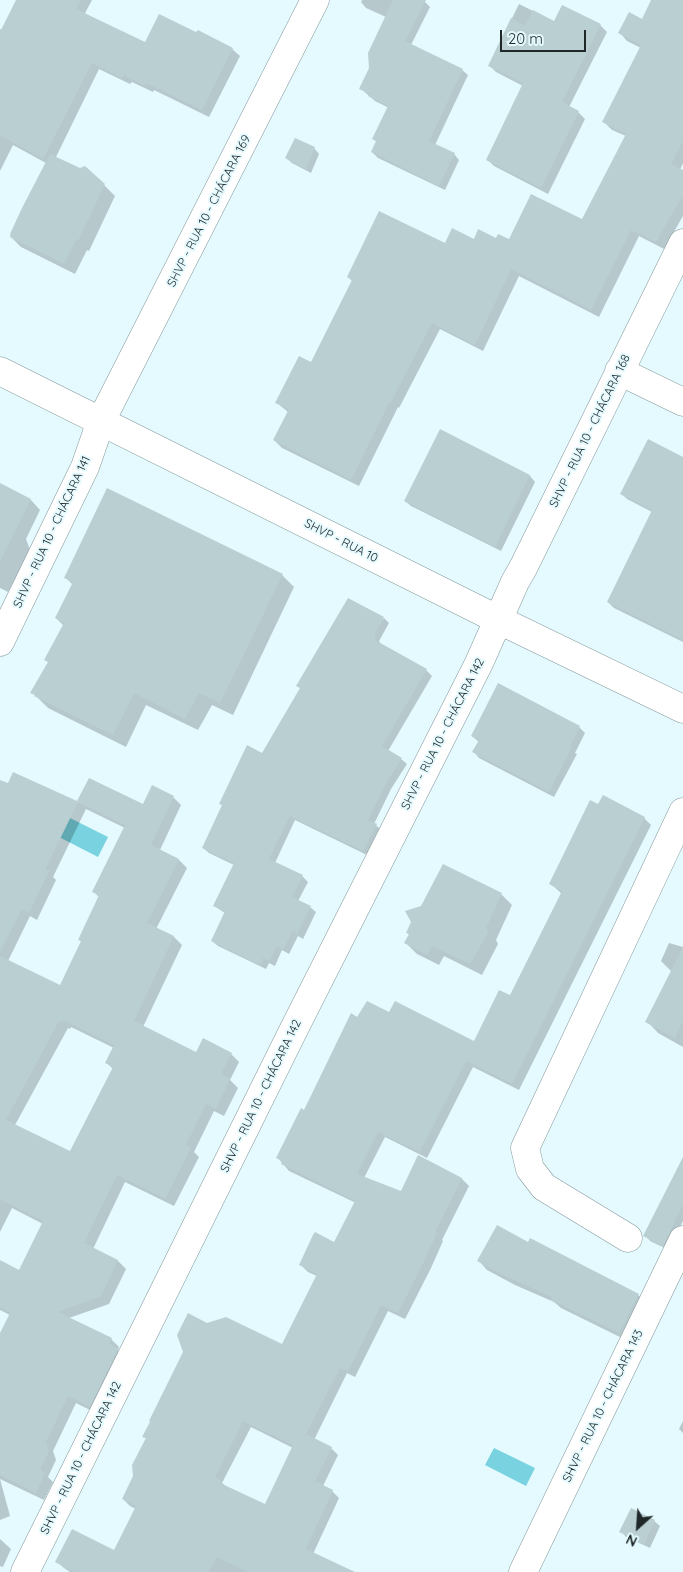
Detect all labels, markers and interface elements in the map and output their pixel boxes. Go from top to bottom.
scale bar [503,20,589,52]
text: 20 m [508,29,543,48]
street label: SHVP - RUA 10 - CHÁCARA 169 [164,133,254,289]
street label: SHVP - RUA 10 - CHÁCARA 168 [547,352,633,510]
street label: SHVP - RUA 10 - CHÁCARA 141 [10,454,94,610]
street label: SHVP - RUA 10 [302,516,380,566]
street label: SHVP - RUA 10 - CHÁCARA 142 [398,656,488,812]
street label: SHVP - RUA 10 - CHÁCARA 142 [218,1017,304,1175]
street label: SHVP - RUA 10 - CHÁCARA 143 [560,1327,646,1485]
street label: SHVP - RUA 10 - CHÁCARA 142 [38,1379,124,1537]
north arrow [613,1502,663,1552]
text: N [623,1530,640,1551]

